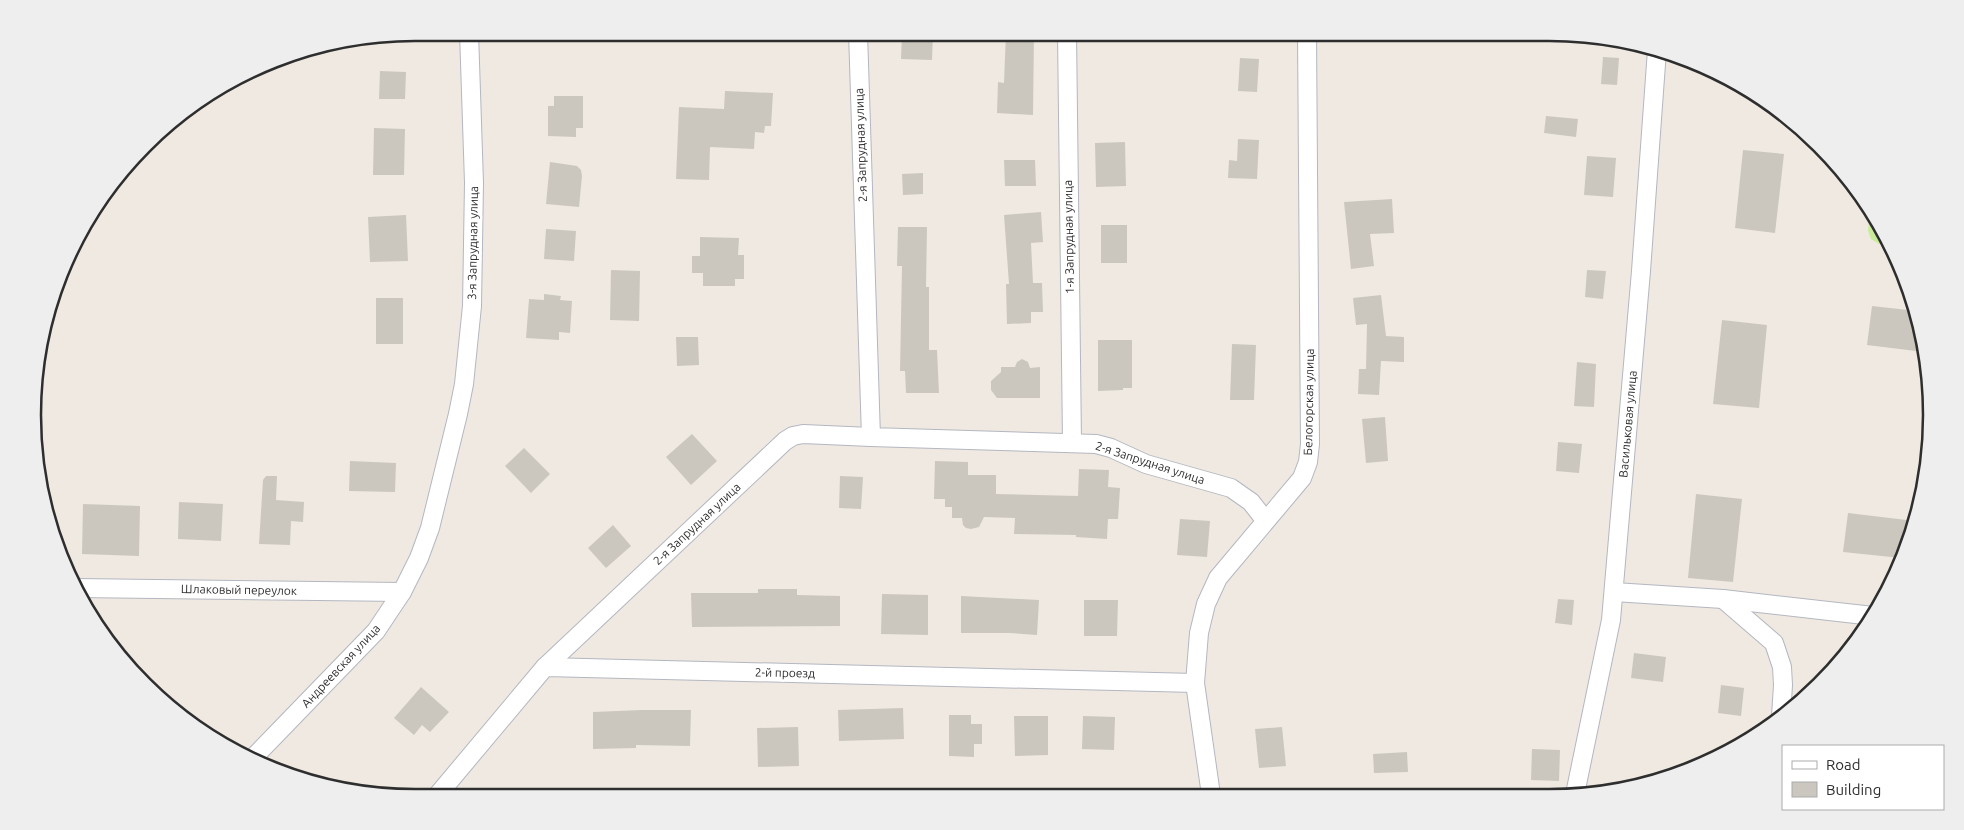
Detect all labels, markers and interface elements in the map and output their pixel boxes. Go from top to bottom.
street label: 2-я Запрудная улица [852,88,869,202]
street label: 1-я Запрудная улица [1061,180,1076,294]
street label: 3-я Запрудная улица [465,186,480,300]
street label: Белогорская улица [1301,348,1316,456]
street label: Васильковая улица [1616,370,1639,478]
street label: 2-я Запрудная улица [1094,439,1206,486]
street label: 2-я Запрудная улица [650,480,743,567]
street label: Шлаковый переулок [181,582,297,597]
street label: Андреевская улица [299,621,382,710]
street label: 2-й проезд [755,665,815,680]
legend [1782,745,1944,810]
text: Road [1826,756,1861,773]
text: Building [1826,781,1881,798]

